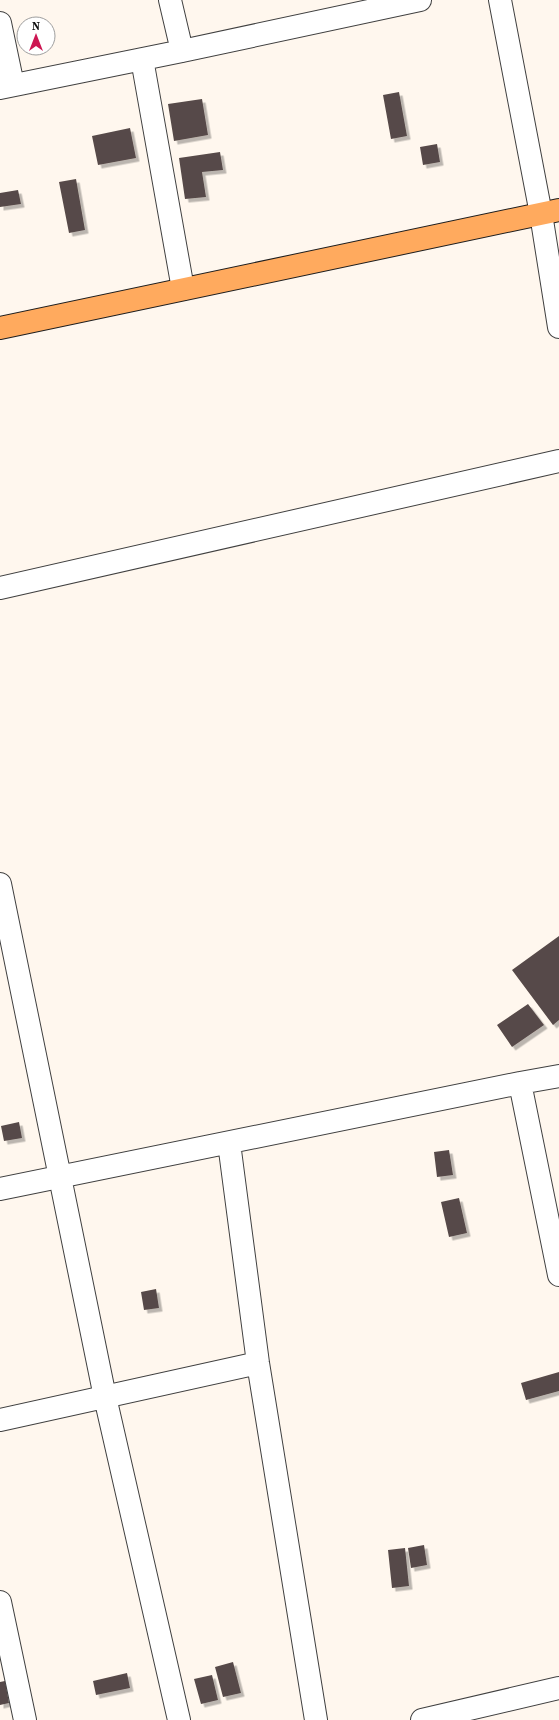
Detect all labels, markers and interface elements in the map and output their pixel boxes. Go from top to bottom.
north arrow [16,16,56,56]
text: N [32,19,40,34]

